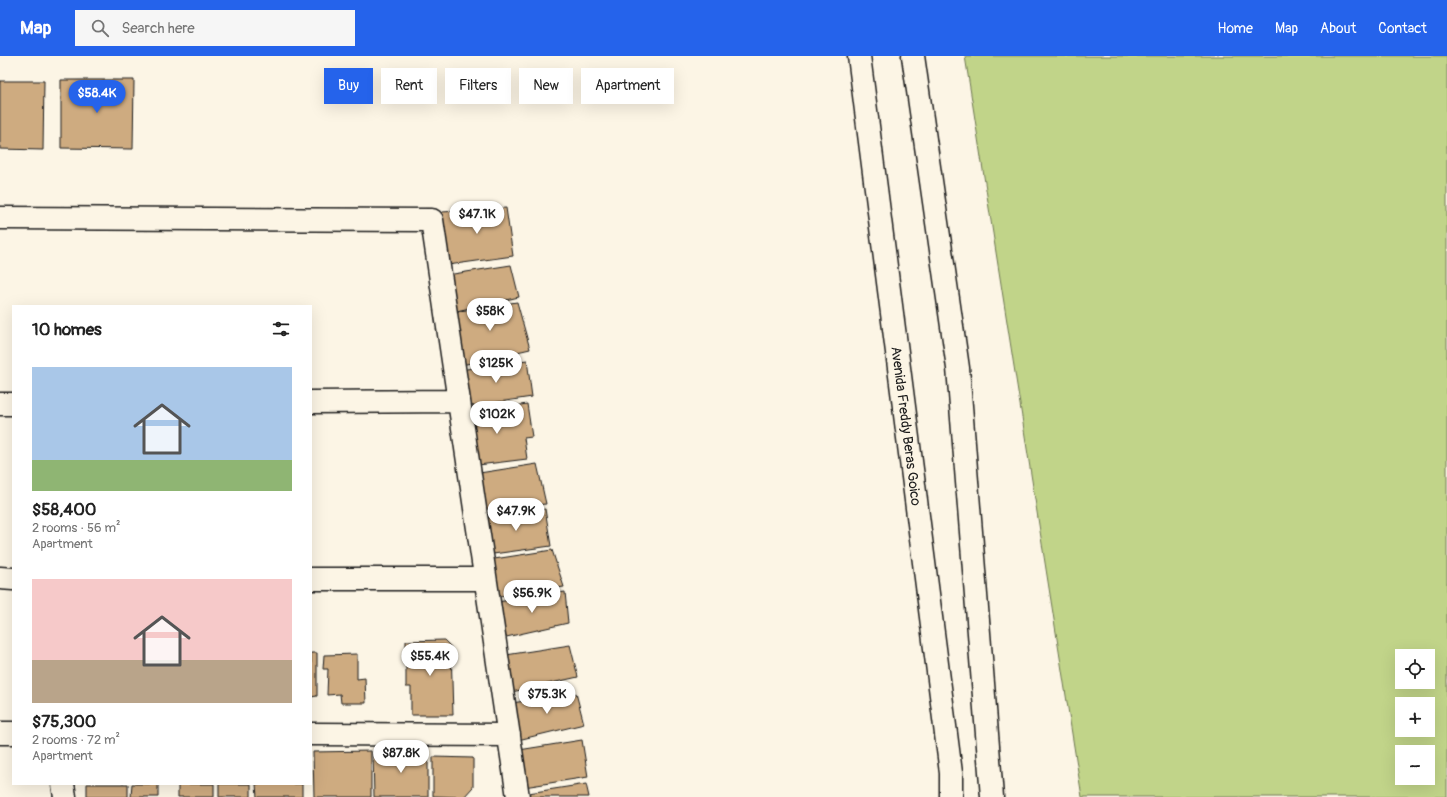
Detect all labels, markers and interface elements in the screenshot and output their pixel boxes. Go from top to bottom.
search box [75,10,355,46]
text: Map [20,16,51,40]
icon: search [89,17,111,39]
text: Search here [121,19,195,38]
text: Home [1218,20,1253,37]
text: Map [1275,20,1298,37]
text: About [1320,20,1356,37]
text: Contact [1378,20,1427,37]
chip: Buy [324,68,373,104]
chip: Rent [381,68,437,104]
chip: Filters [445,68,511,104]
chip: New [519,68,573,104]
chip: Apartment [581,68,674,104]
pin: $58.4K [64,80,130,114]
text: $58.4K [78,85,116,101]
pin: $47.1K [444,201,510,235]
text: $47.1K [458,206,496,222]
pin: $58K [466,298,514,332]
text: $58K [476,303,504,319]
icon: filters [270,318,292,340]
text: 10 homes [32,319,102,340]
street label: Avenida Freddy Beras Goico [888,345,925,507]
pin: $125K [468,350,524,384]
text: $125K [479,355,513,371]
icon: home [126,393,198,465]
pin: $102K [469,401,525,435]
text: $102K [479,406,515,422]
pin: $47.9K [483,498,549,532]
text: $58,400 [32,499,96,520]
text: $47.9K [497,503,535,519]
text: 2 rooms · 56 m² [32,520,120,536]
text: Apartment [32,536,93,552]
pin: $56.9K [499,580,565,614]
text: $56.9K [512,585,552,601]
icon: home [126,605,198,677]
pin: $55.4K [397,643,463,677]
text: $55.4K [410,648,450,664]
map controls [1395,649,1435,785]
button: locate [1395,649,1435,689]
pin: $75.3K [514,681,580,715]
text: $75.3K [528,686,566,702]
button: + [1395,697,1435,737]
text: $75,300 [32,711,96,732]
text: 2 rooms · 72 m² [32,732,120,748]
pin: $87.8K [368,740,434,774]
text: $87.8K [382,745,420,761]
button: − [1395,745,1435,785]
text: Apartment [32,748,93,764]

